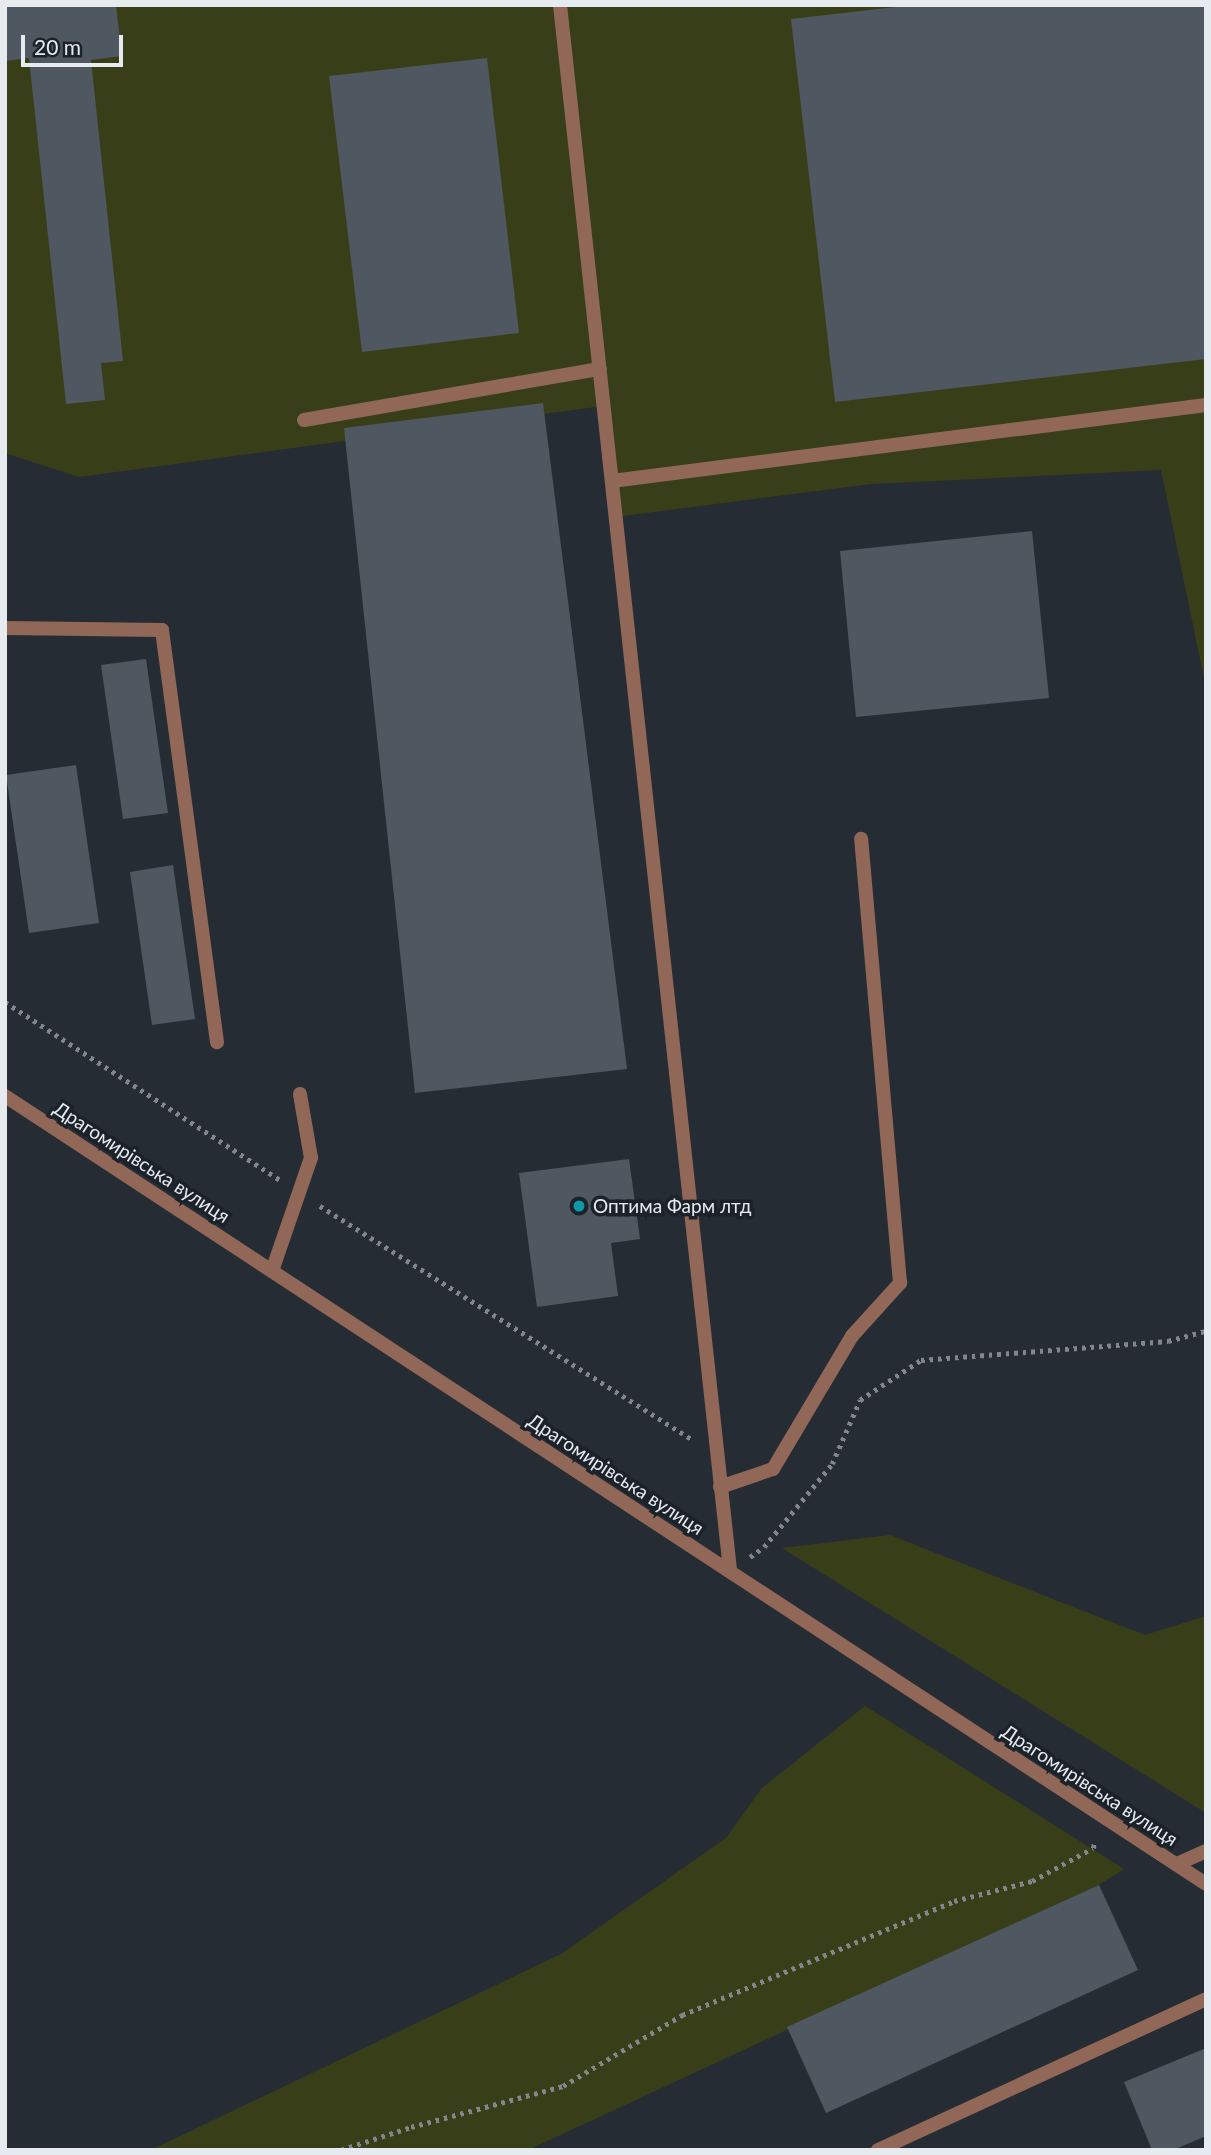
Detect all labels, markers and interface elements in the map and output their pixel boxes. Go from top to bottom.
scale bar [24,21,126,65]
text: 20 m [34,34,81,59]
street label: Драгомирівська вулиця [50,1097,234,1227]
place label: Оптима Фарм лтд [593,1195,751,1217]
marker: Оптима Фарм лтд [571,1198,587,1214]
street label: Драгомирівська вулиця [524,1409,708,1539]
street label: Драгомирівська вулиця [998,1720,1182,1850]

